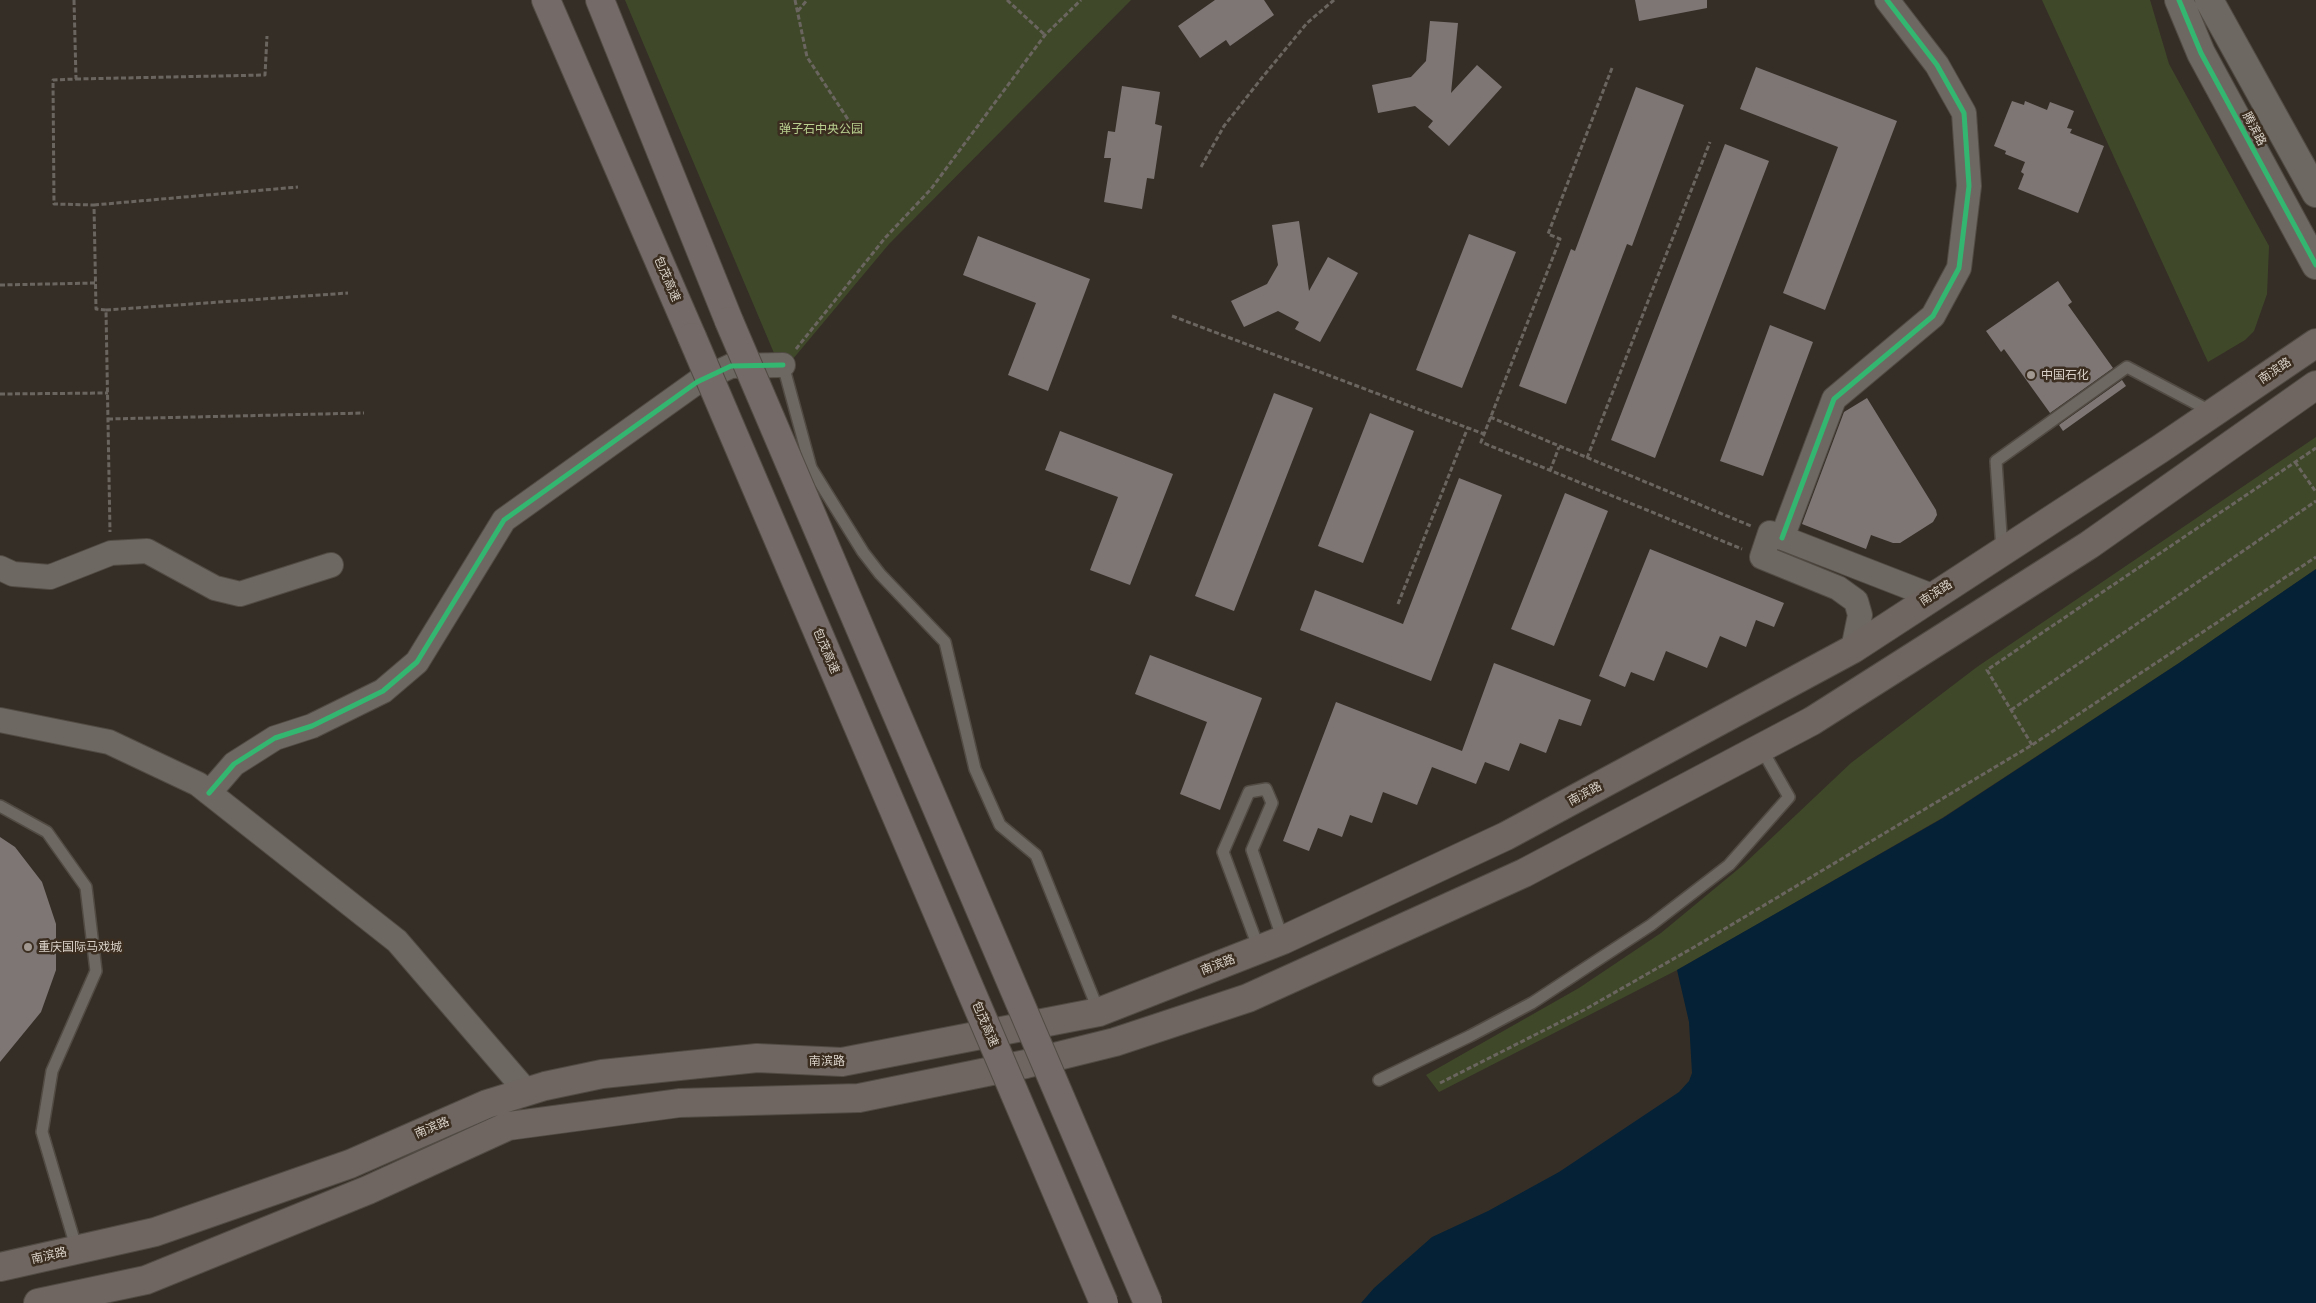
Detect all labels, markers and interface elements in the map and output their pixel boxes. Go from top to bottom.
street label: 腾滨路 [2239,110,2269,148]
park label: 弹子石中央公园 [779,122,863,136]
street label: 包茂高速 [651,254,683,304]
street label: 南滨路 [2256,355,2294,387]
place label: 中国石化 [2041,368,2089,382]
marker: 中国石化 [2025,369,2037,381]
street label: 南滨路 [1917,577,1955,609]
street label: 包茂高速 [810,626,842,676]
street label: 南滨路 [1566,779,1604,809]
place label: 重庆国际马戏城 [38,940,122,954]
marker: 重庆国际马戏城 [22,941,34,953]
street label: 南滨路 [1199,952,1237,978]
street label: 包茂高速 [969,999,1001,1049]
street label: 南滨路 [809,1054,845,1068]
street label: 南滨路 [413,1114,451,1142]
street label: 南滨路 [30,1245,68,1267]

